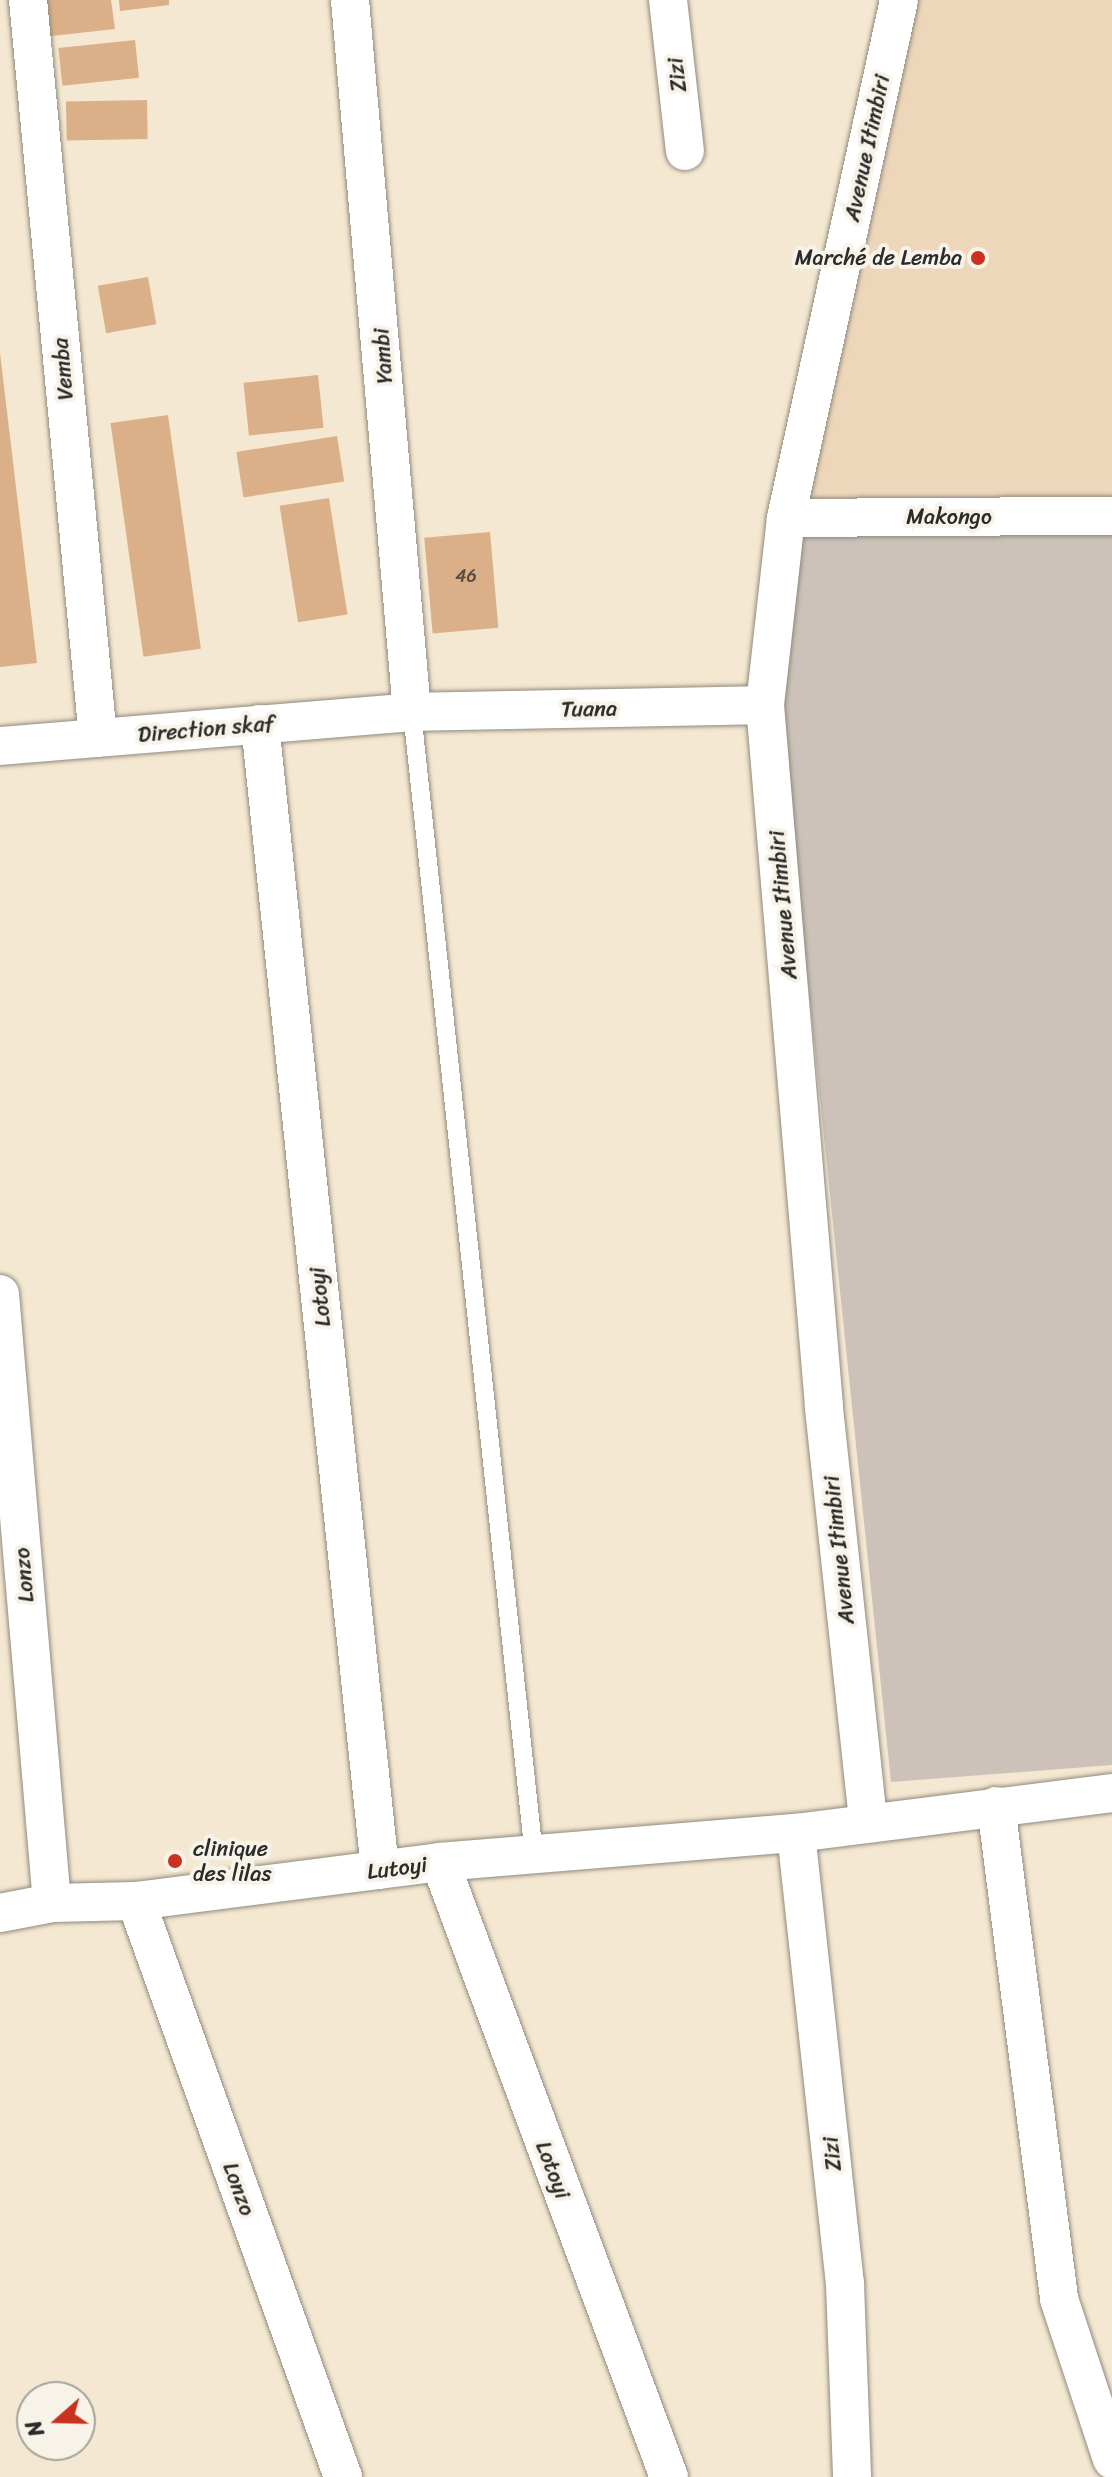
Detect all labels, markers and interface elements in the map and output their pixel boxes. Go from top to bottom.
street label: Zizi [662,56,692,94]
street label: Avenue Itimbiri [838,72,896,224]
place label: Marché de Lemba [795,245,962,271]
marker: Marché de Lemba [969,249,987,267]
street label: Yambi [368,327,398,385]
street label: Vemba [47,337,79,401]
street label: Makongo [906,504,992,530]
house number: 46 [455,565,477,587]
street label: Tuana [561,695,617,723]
street label: Direction skaf [137,710,275,748]
street label: Avenue Itimbiri [763,829,803,981]
street label: Lotoyi [304,1266,336,1328]
street label: Avenue Itimbiri [818,1474,860,1626]
street label: Lonzo [8,1547,40,1603]
place label: clinique des lilas [193,1835,270,1886]
marker: clinique des lilas [164,1850,186,1872]
street label: Lutoyi [365,1851,429,1885]
street label: Zizi [817,2135,847,2173]
street label: Lotoyi [530,2137,576,2203]
street label: Lonzo [217,2159,261,2219]
north arrow [16,2381,96,2461]
text: N [14,2415,56,2443]

